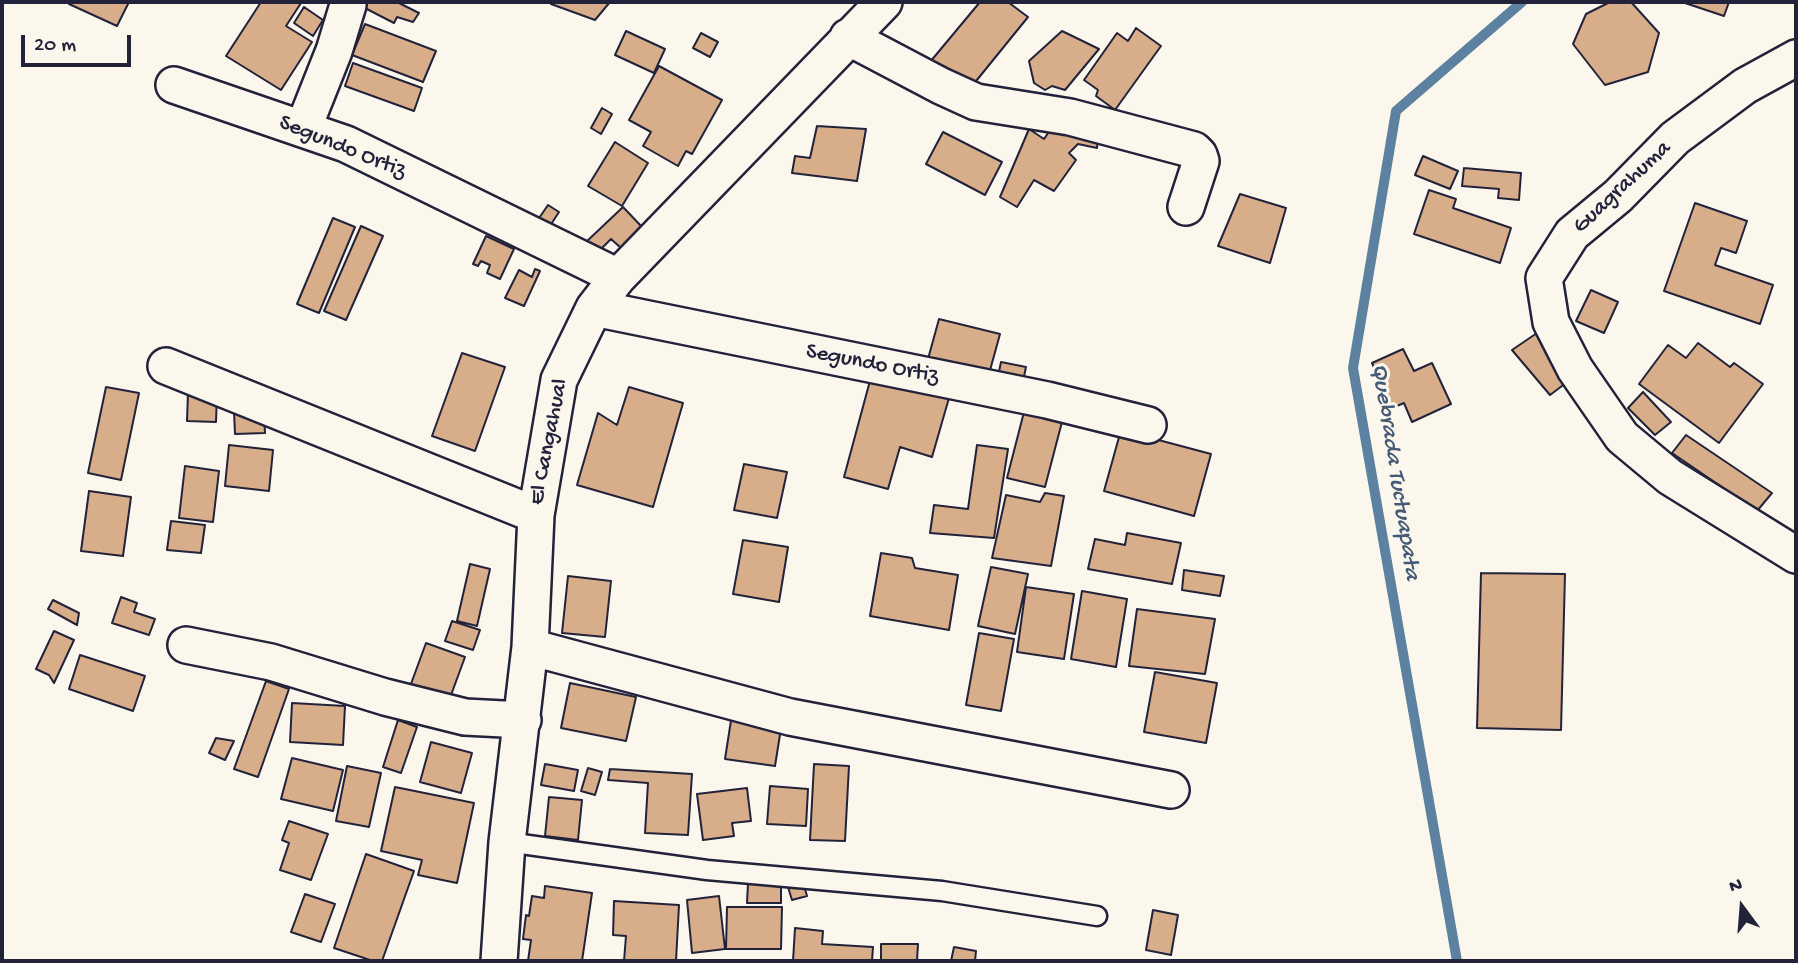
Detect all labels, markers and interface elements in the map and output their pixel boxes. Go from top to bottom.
scale bar [24,21,135,65]
text: 20 m [34,34,76,59]
street label: Segundo Ortiz [274,110,410,186]
street label: Guagrahuma [1568,136,1678,240]
street label: Segundo Ortiz [803,339,941,391]
water label: Quebrada Tuctuapata [1363,362,1425,582]
street label: El Cangahual [524,377,576,507]
north arrow [1707,872,1777,942]
text: N [1727,874,1745,899]

